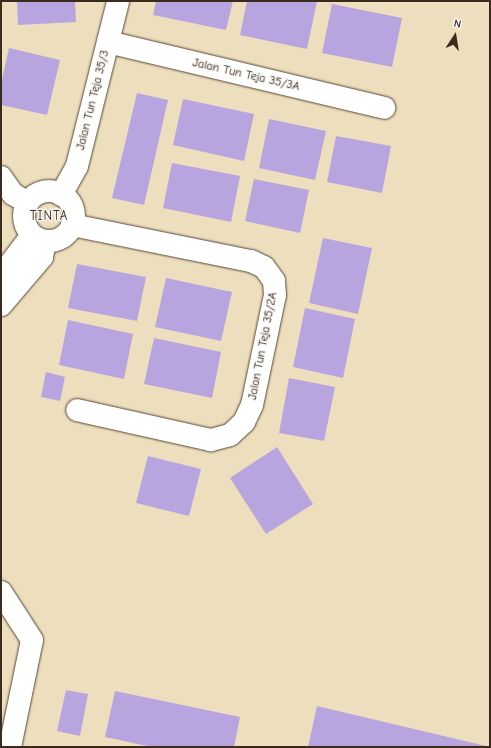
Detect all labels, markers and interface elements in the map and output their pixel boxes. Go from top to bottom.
north arrow [435,16,475,56]
text: N [453,17,462,31]
street label: Jalan Tun Teja 35/3 [74,49,112,151]
street label: Jalan Tun Teja 35/3A [191,56,301,94]
district label: TINTA [30,208,68,224]
street label: Jalan Tun Teja 35/2A [245,291,281,401]

